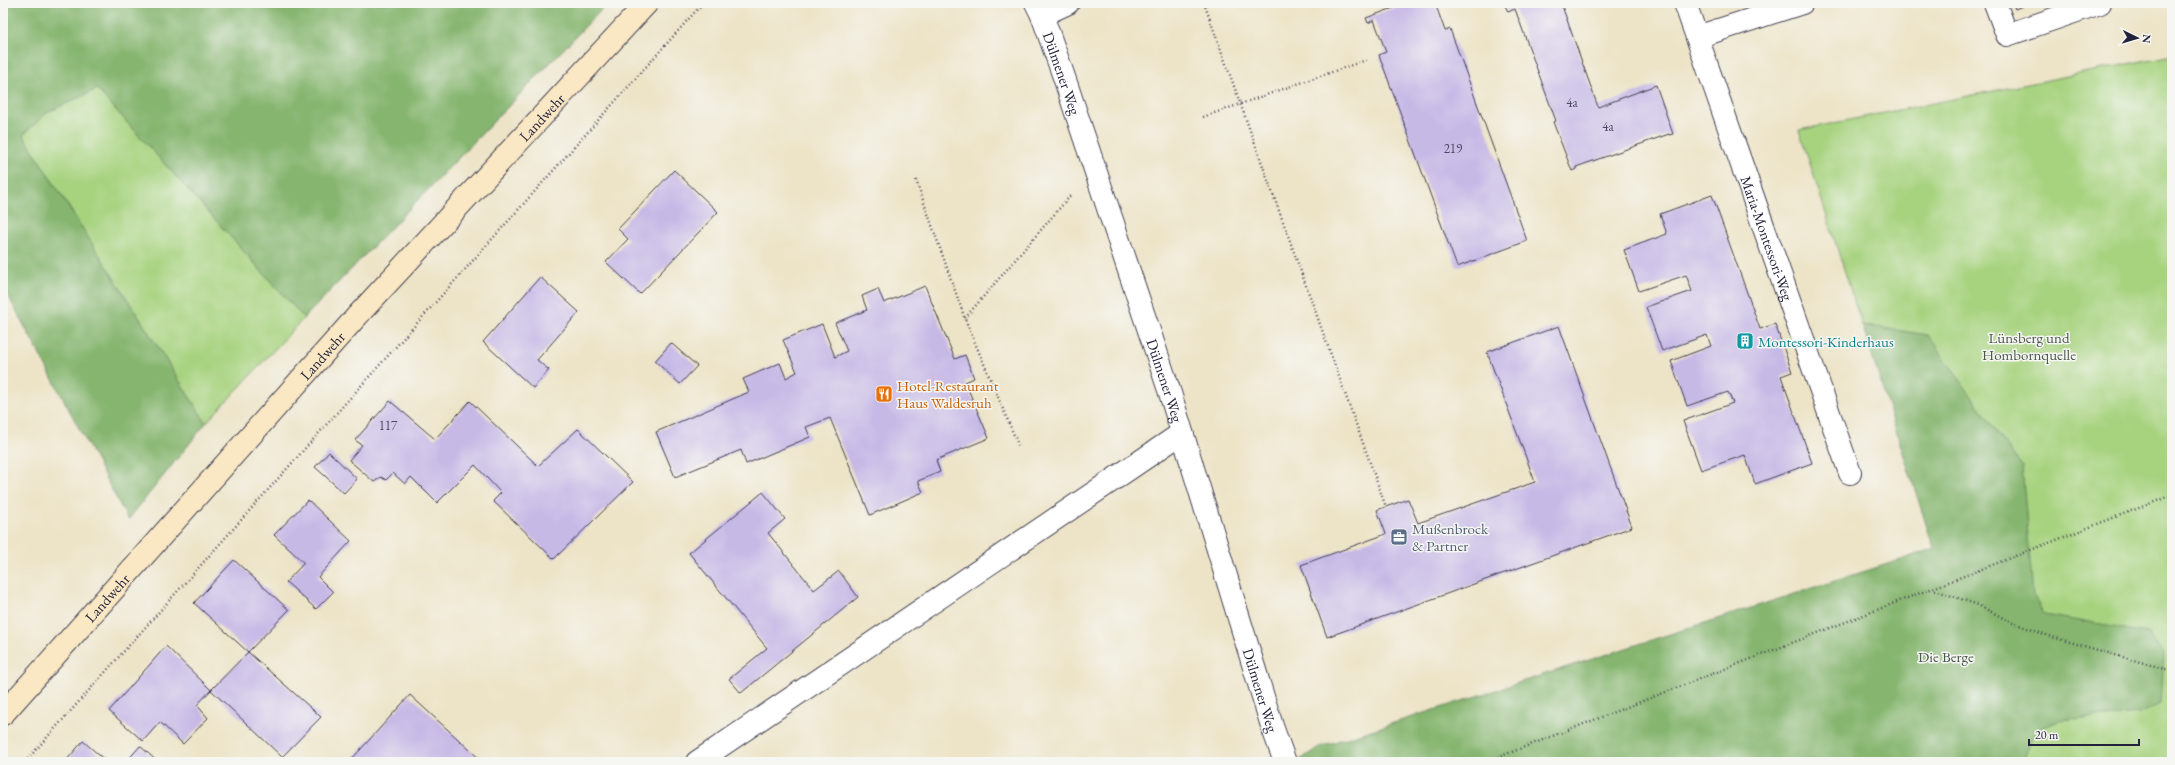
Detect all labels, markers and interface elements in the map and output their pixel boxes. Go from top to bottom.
north arrow [2117,18,2157,58]
street label: Dülmener Weg [1039,29,1086,118]
text: N [2140,34,2154,44]
street label: Landwehr [514,89,568,145]
house number: 4a [1566,94,1579,111]
house number: 4a [1602,118,1615,135]
house number: 219 [1444,140,1463,157]
street label: Maria-Montessori-Weg [1737,173,1798,303]
street label: Landwehr [295,327,349,384]
park label: Lünsberg und Hombornquelle [1982,328,2076,364]
building icon: Montessori-Kinderhaus [1735,331,1755,351]
place label: Montessori-Kinderhaus [1758,332,1894,351]
street label: Dülmener Weg [1143,336,1188,425]
place label: Hotel-Restaurant Haus Waldesruh [897,376,999,412]
restaurant icon: Hotel-Restaurant Haus Waldesruh [874,384,894,404]
house number: 117 [379,417,398,434]
place label: Mußenbrock & Partner [1412,519,1489,555]
office icon: Mußenbrock & Partner [1389,527,1409,547]
street label: Landwehr [80,569,133,626]
street label: Dülmener Weg [1239,646,1283,735]
park label: Die Berge [1918,647,1974,666]
scale bar [2029,721,2139,747]
text: 20 m [2035,727,2059,743]

